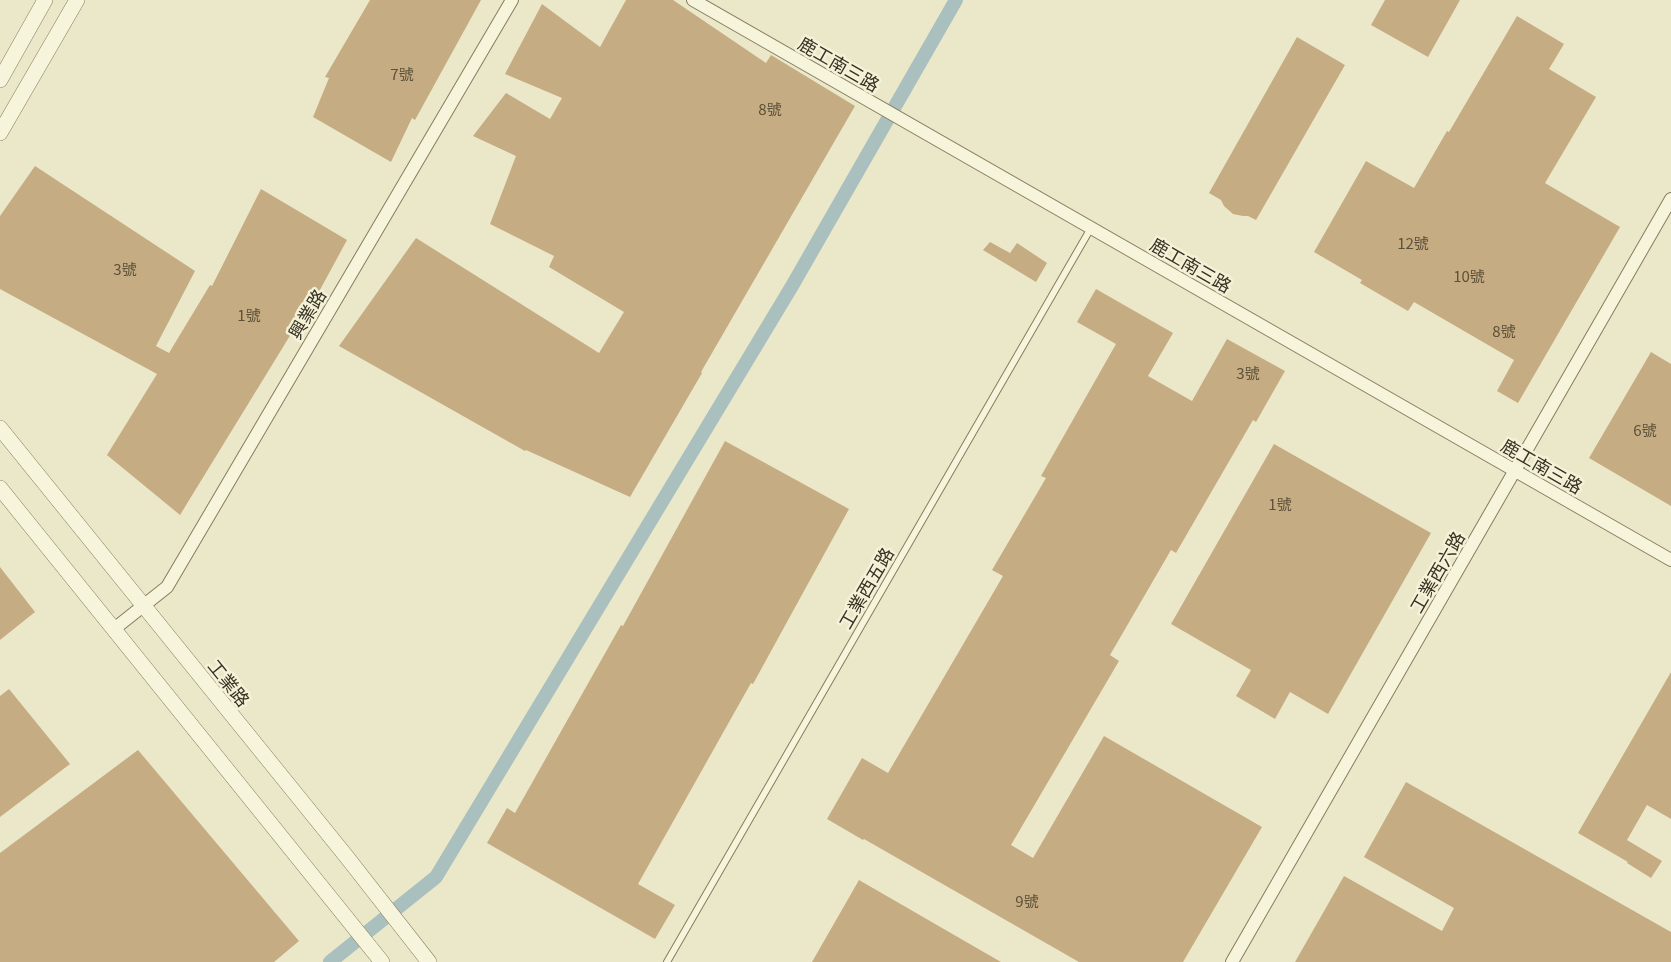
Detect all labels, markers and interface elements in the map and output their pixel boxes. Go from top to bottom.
street label: 鹿工南三路 [795,32,883,96]
house number: 7號 [390,65,414,83]
house number: 8號 [758,100,782,118]
street label: 鹿工南三路 [1147,233,1235,297]
house number: 12號 [1397,234,1429,252]
house number: 3號 [113,260,137,278]
house number: 10號 [1453,267,1485,285]
street label: 興業路 [284,285,330,343]
house number: 1號 [237,306,261,324]
house number: 8號 [1492,322,1516,340]
house number: 3號 [1236,364,1260,382]
house number: 6號 [1633,421,1657,439]
street label: 鹿工南三路 [1498,434,1586,498]
house number: 1號 [1268,495,1292,513]
street label: 工業西六路 [1405,528,1469,616]
street label: 工業西五路 [834,544,898,632]
street label: 工業路 [204,655,254,711]
house number: 9號 [1015,892,1039,910]

